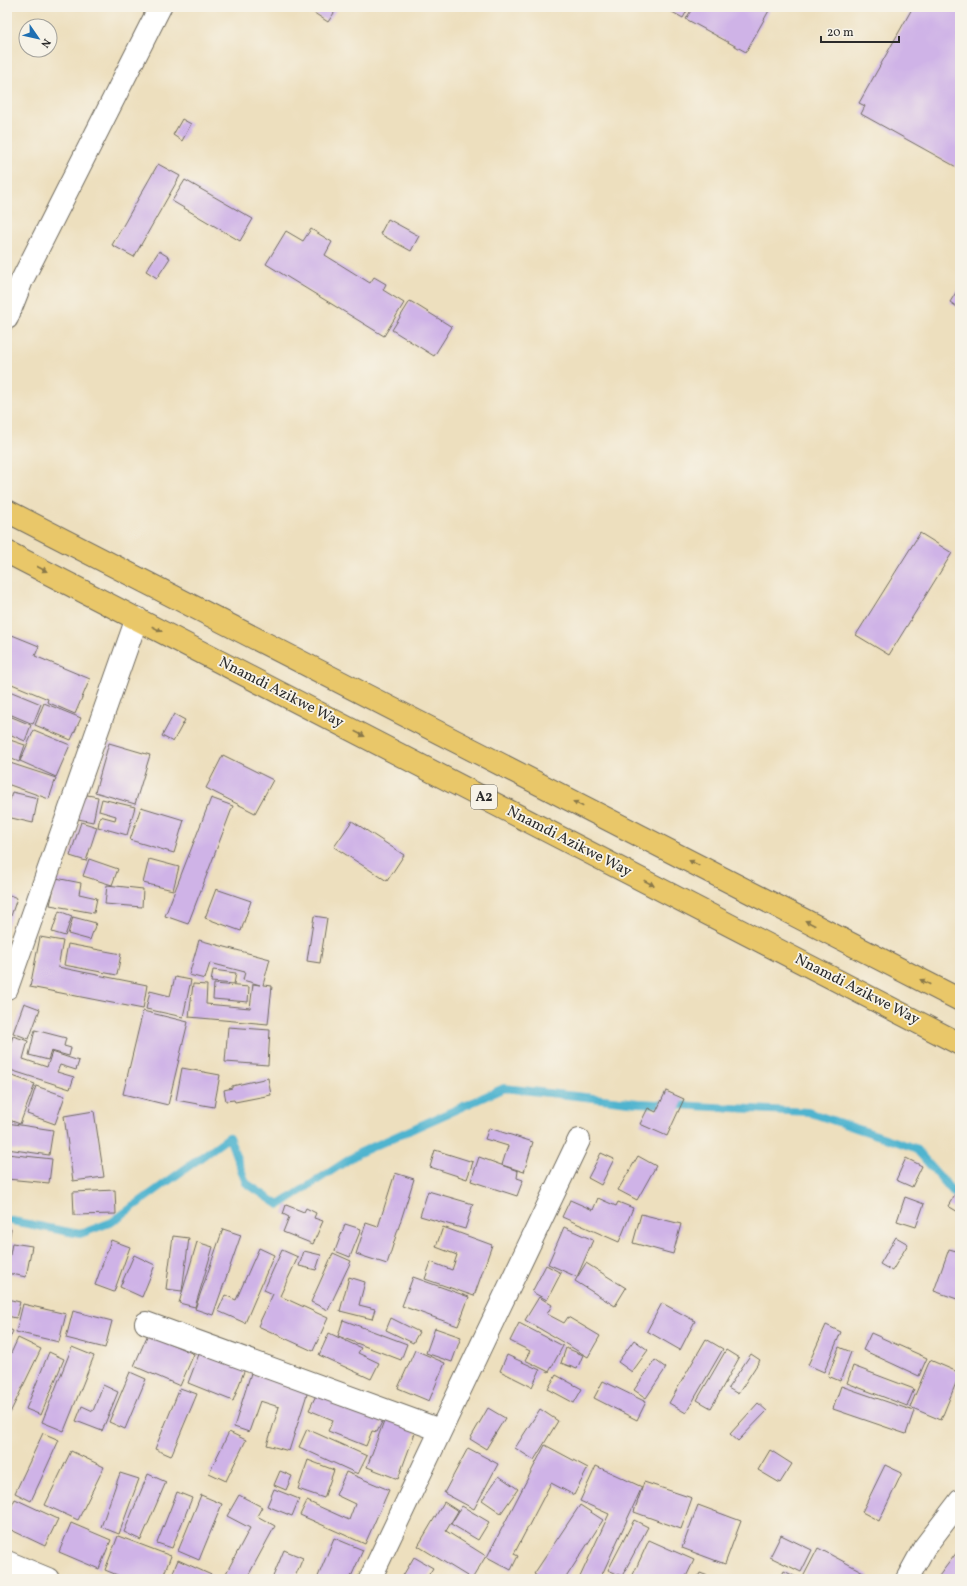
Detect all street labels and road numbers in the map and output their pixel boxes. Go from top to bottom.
street label: Nnamdi Azikwe Way [215,652,347,734]
road number: A2 [471,785,497,809]
street label: Nnamdi Azikwe Way [503,801,635,883]
street label: Nnamdi Azikwe Way [791,949,923,1031]

